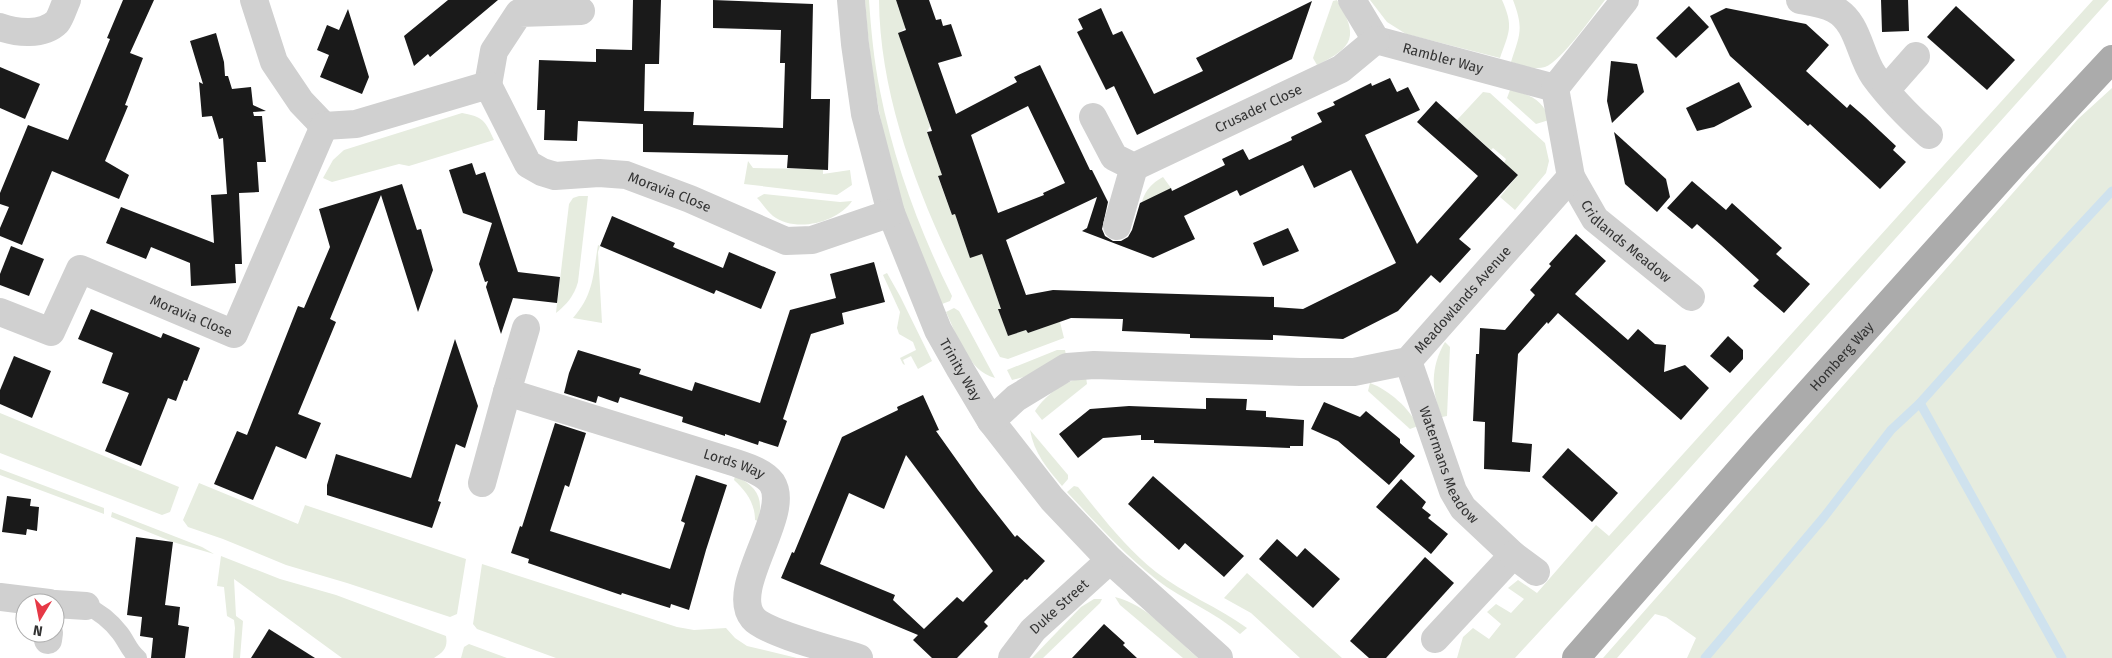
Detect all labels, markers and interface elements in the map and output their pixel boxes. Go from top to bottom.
street label: Rambler Way [1401,40,1485,77]
street label: Crusader Close [1212,81,1305,137]
street label: Moravia Close [626,169,714,216]
street label: Cridlands Meadow [1577,197,1674,286]
street label: Meadowlands Avenue [1411,243,1515,357]
street label: Moravia Close [147,292,235,341]
street label: Homberg Way [1806,318,1877,395]
street label: Trinity Way [936,336,985,404]
street label: Watermans Meadow [1415,404,1482,527]
street label: Lords Way [701,445,768,483]
street label: Duke Street [1026,575,1093,638]
north arrow [15,593,65,643]
text: N [32,621,44,639]

